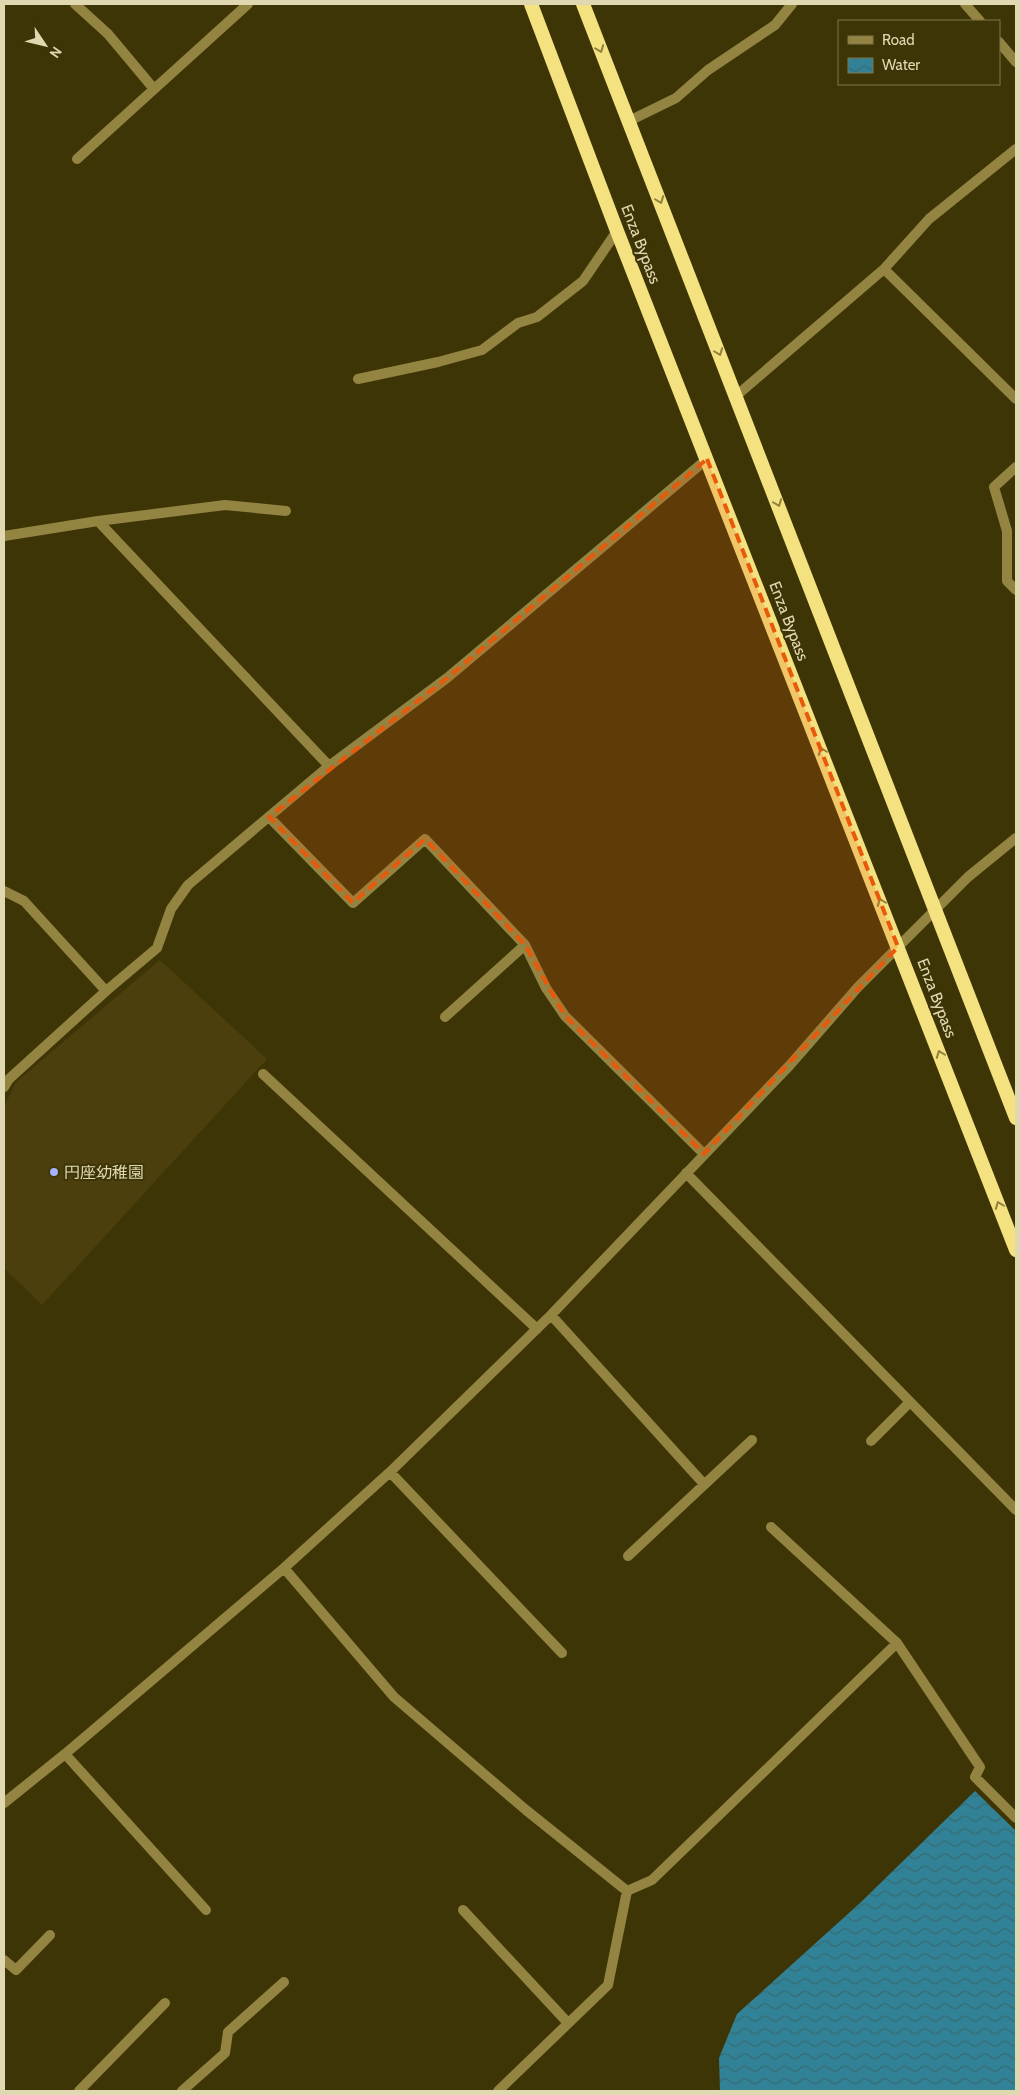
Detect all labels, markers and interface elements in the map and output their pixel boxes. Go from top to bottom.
north arrow [20,20,70,70]
legend [838,20,1000,85]
text: Road [882,31,915,49]
text: N [45,43,66,62]
one-way arrow [594,44,605,53]
text: Water [882,56,920,74]
one-way arrow [654,196,664,204]
street label: Enza Bypass [617,202,665,287]
one-way arrow [713,347,723,356]
one-way arrow [771,498,782,507]
street label: Enza Bypass [765,579,813,664]
one-way arrow [818,747,828,756]
one-way arrow [877,898,887,907]
street label: Enza Bypass [913,956,961,1041]
one-way arrow [935,1050,945,1058]
place label: 円座幼稚園 [64,1163,144,1182]
marker: 円座幼稚園 [48,1166,60,1178]
one-way arrow [994,1201,1005,1210]

